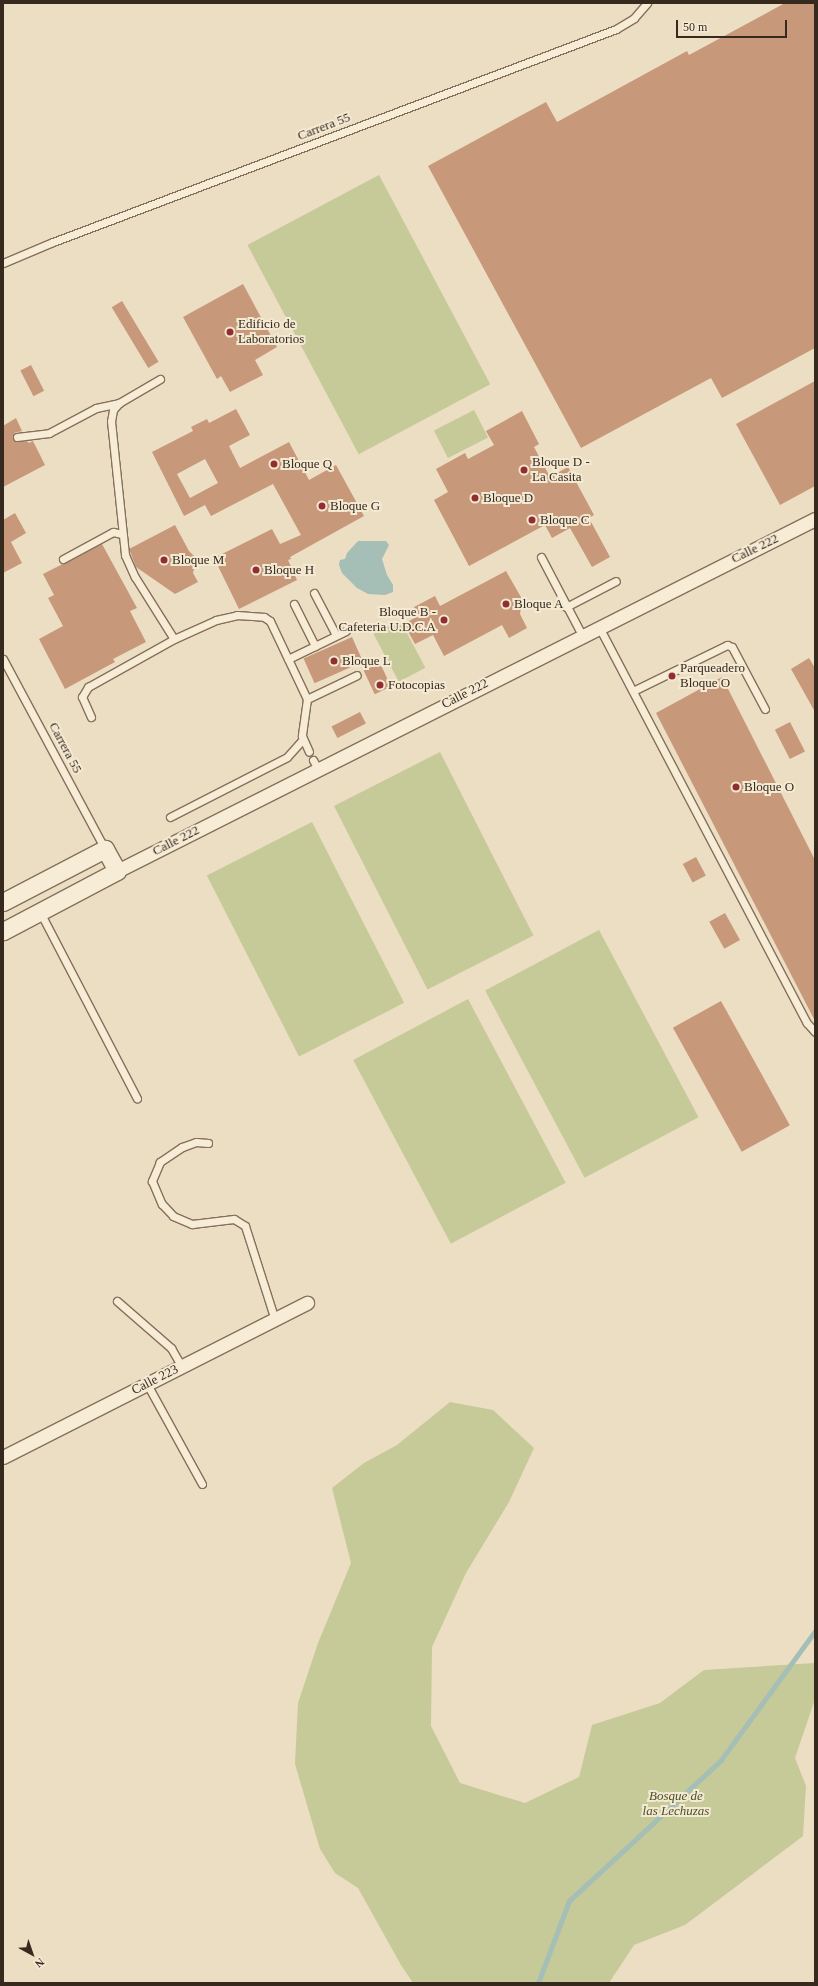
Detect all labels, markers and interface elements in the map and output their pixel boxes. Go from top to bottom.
scale bar [678,12,789,38]
text: 50 m [683,20,707,34]
street label: Carrera 55 [295,110,353,144]
place label: Edificio de Laboratorios [238,317,304,348]
marker: Edificio de Laboratorios [225,327,235,337]
place label: Bloque D - La Casita [532,455,590,486]
place label: Bloque Q [282,456,332,472]
marker: Bloque Q [269,459,279,469]
marker: Bloque D - La Casita [519,465,529,475]
place label: Bloque D [483,490,533,506]
marker: Bloque D [470,493,480,503]
place label: Bloque G [330,498,380,514]
marker: Bloque G [317,501,327,511]
place label: Bloque C [540,512,589,528]
marker: Bloque C [527,515,537,525]
street label: Calle 222 [729,531,781,567]
place label: Bloque M [172,552,224,568]
marker: Bloque M [159,555,169,565]
place label: Bloque H [264,562,314,578]
marker: Bloque H [251,565,261,575]
place label: Bloque A [514,596,564,612]
marker: Bloque A [501,599,511,609]
place label: Bloque B - Cafeteria U.D.C.A [339,605,436,636]
marker: Bloque B - Cafeteria U.D.C.A [439,615,449,625]
place label: Bloque L [342,653,391,669]
marker: Bloque L [329,656,339,666]
place label: Parqueadero Bloque O [680,661,745,692]
marker: Parqueadero Bloque O [667,671,677,681]
street label: Calle 222 [439,676,491,712]
place label: Fotocopias [388,677,445,693]
marker: Fotocopias [375,680,385,690]
street label: Carrera 55 [45,720,85,776]
place label: Bloque O [744,779,794,795]
marker: Bloque O [731,782,741,792]
street label: Calle 222 [150,823,202,859]
street label: Calle 223 [129,1362,181,1398]
park label: Bosque de las Lechuzas [643,1789,709,1820]
north arrow [12,1934,52,1974]
text: N [33,1956,47,1970]

